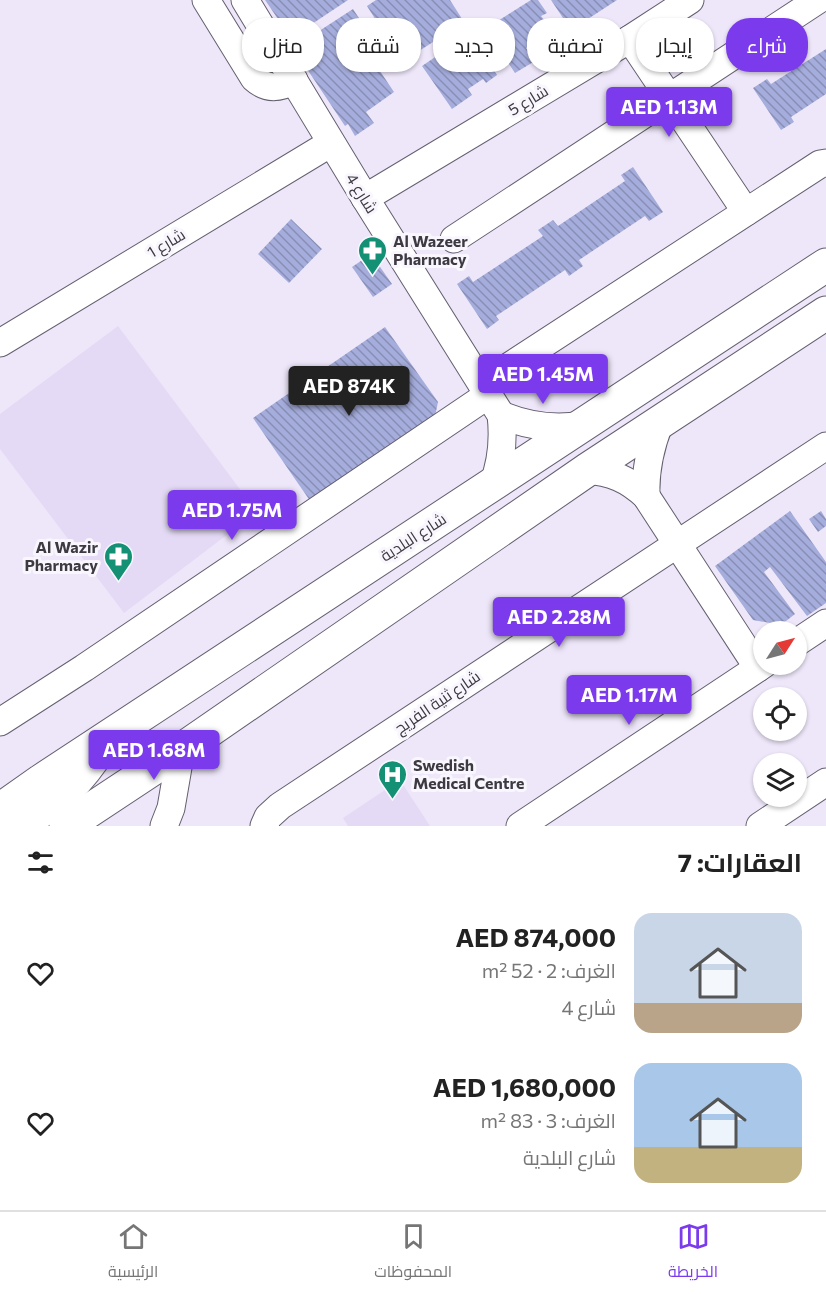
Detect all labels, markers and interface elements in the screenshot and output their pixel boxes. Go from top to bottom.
chip: منزل [242,18,324,72]
chip: شقة [336,18,421,72]
chip: جديد [433,18,515,72]
chip: تصفية [527,18,624,72]
chip: إيجار [636,18,714,72]
chip: شراء [726,18,808,72]
street label: شارع 5 [504,80,553,121]
pin: AED 1.13M [600,87,738,138]
text: AED 1.13M [620,94,718,118]
street label: شارع 4 [340,169,382,218]
street label: شارع 1 [143,224,190,264]
place label: Al Wazeer Pharmacy [393,231,468,268]
pharmacy icon: Al Wazeer Pharmacy [356,234,388,276]
pin: AED 1.45M [474,354,612,405]
text: AED 1.45M [492,361,594,385]
pin: AED 874K [287,366,411,417]
text: AED 874K [302,373,396,397]
pin: AED 1.75M [163,490,301,541]
text: AED 1.75M [182,497,282,521]
street label: شارع البلدية [376,508,451,567]
place label: Al Wazir Pharmacy [24,537,98,574]
pharmacy icon: Al Wazir Pharmacy [103,540,135,582]
pin: AED 2.28M [490,597,628,648]
text: AED 2.28M [507,604,611,628]
north arrow [753,621,807,675]
map controls [753,621,807,807]
street label: شارع ثنية الفريج [390,666,485,740]
pin: AED 1.17M [560,675,698,726]
text: AED 1.17M [581,682,677,706]
button: locate [753,687,807,741]
pin: AED 1.68M [85,730,223,781]
text: AED 1.68M [103,737,205,761]
button: layers [753,753,807,807]
place label: Swedish Medical Centre [413,755,524,792]
hospital icon: Swedish Medical Centre [376,758,408,800]
icon: filters [24,846,57,879]
text: العقارات: 7 [678,846,802,877]
text: AED 874,000 [455,921,616,952]
icon: home [682,937,754,1009]
icon: heart [24,957,57,990]
text: الغرف: 2 · 52 m² [482,958,616,982]
text: شارع 4 [561,995,616,1019]
text: AED 1,680,000 [433,1071,616,1102]
icon: home [682,1087,754,1159]
icon: heart [24,1107,57,1140]
text: الغرف: 3 · 83 m² [481,1108,616,1132]
text: شارع البلدية [523,1145,616,1169]
tab: الرئيسية [108,1220,158,1286]
tab: المحفوظات [374,1220,452,1286]
tab: الخريطة [668,1220,718,1286]

